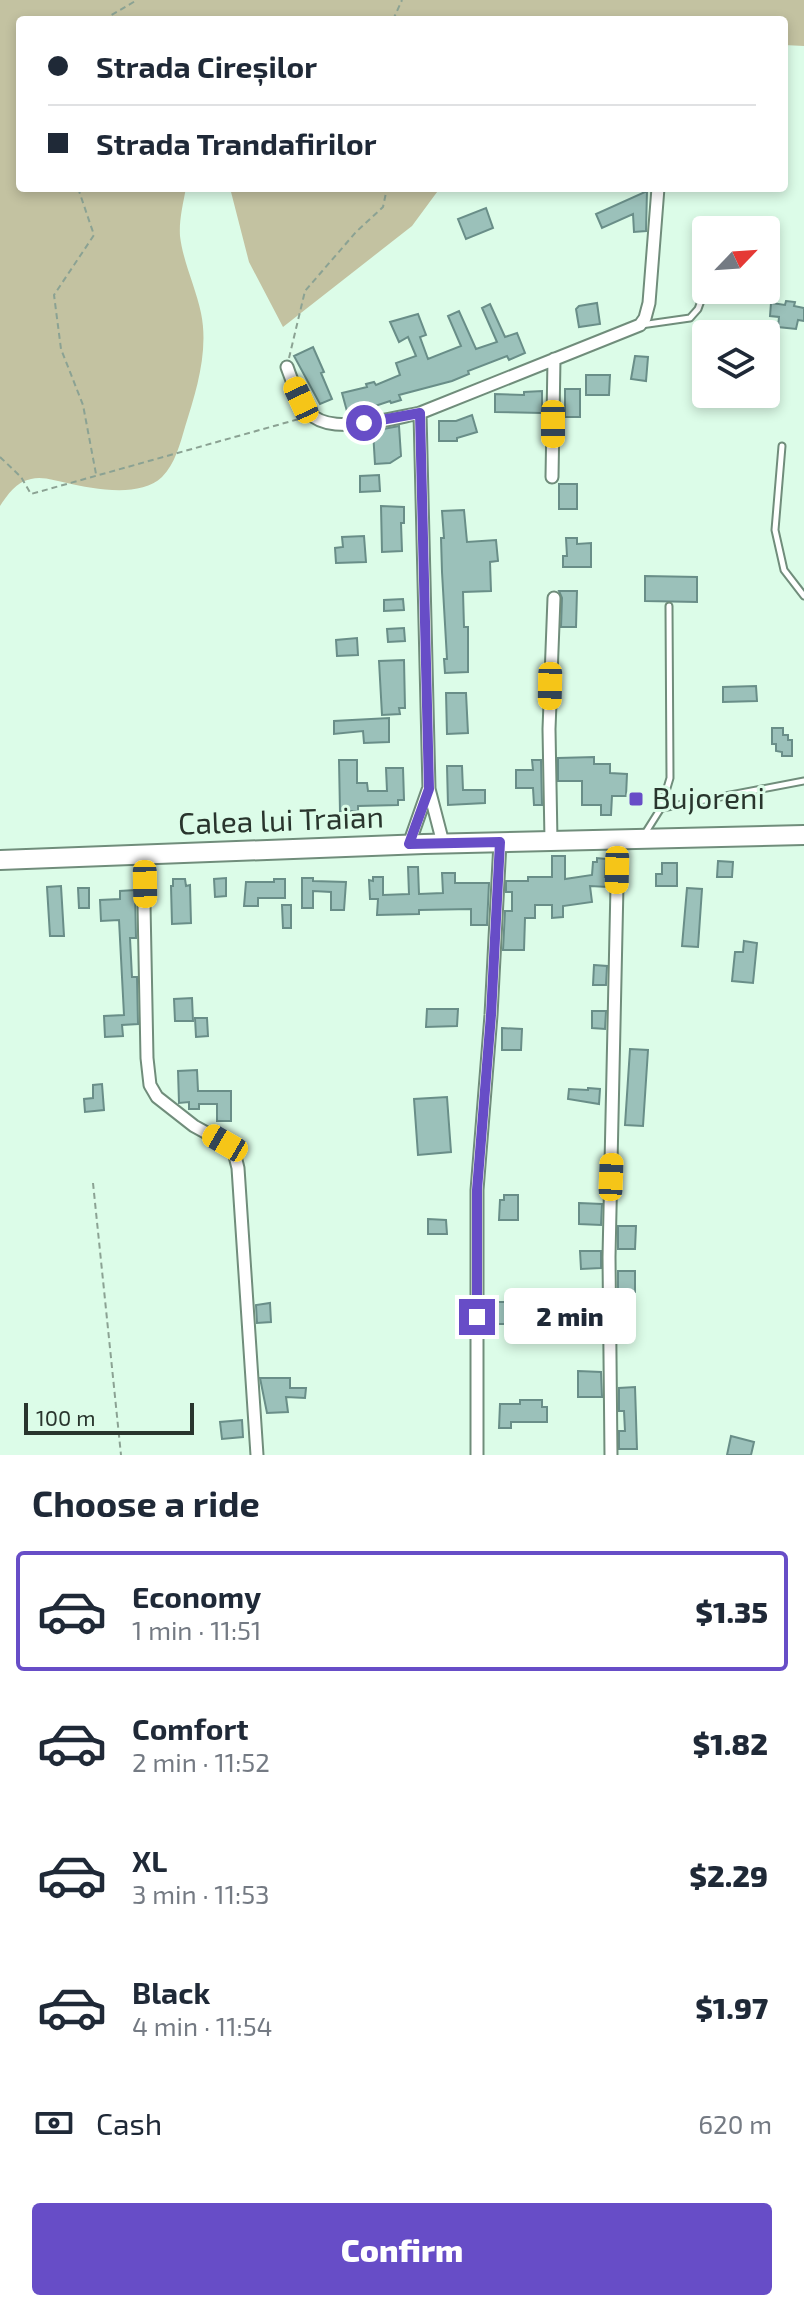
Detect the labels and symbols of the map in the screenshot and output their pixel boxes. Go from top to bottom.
north arrow [692,216,780,304]
car [280,373,322,427]
car [541,400,565,448]
route start [346,405,382,441]
car [538,662,562,710]
place label: Bujoreni [652,779,765,815]
marker: Bujoreni [627,790,645,808]
street label: Calea lui Traian [178,797,384,841]
car [605,846,629,894]
car [133,860,157,908]
car [198,1121,252,1165]
car [598,1153,624,1201]
callout: 2 min [505,1289,637,1345]
route end [459,1299,495,1335]
scale bar [24,1399,194,1435]

